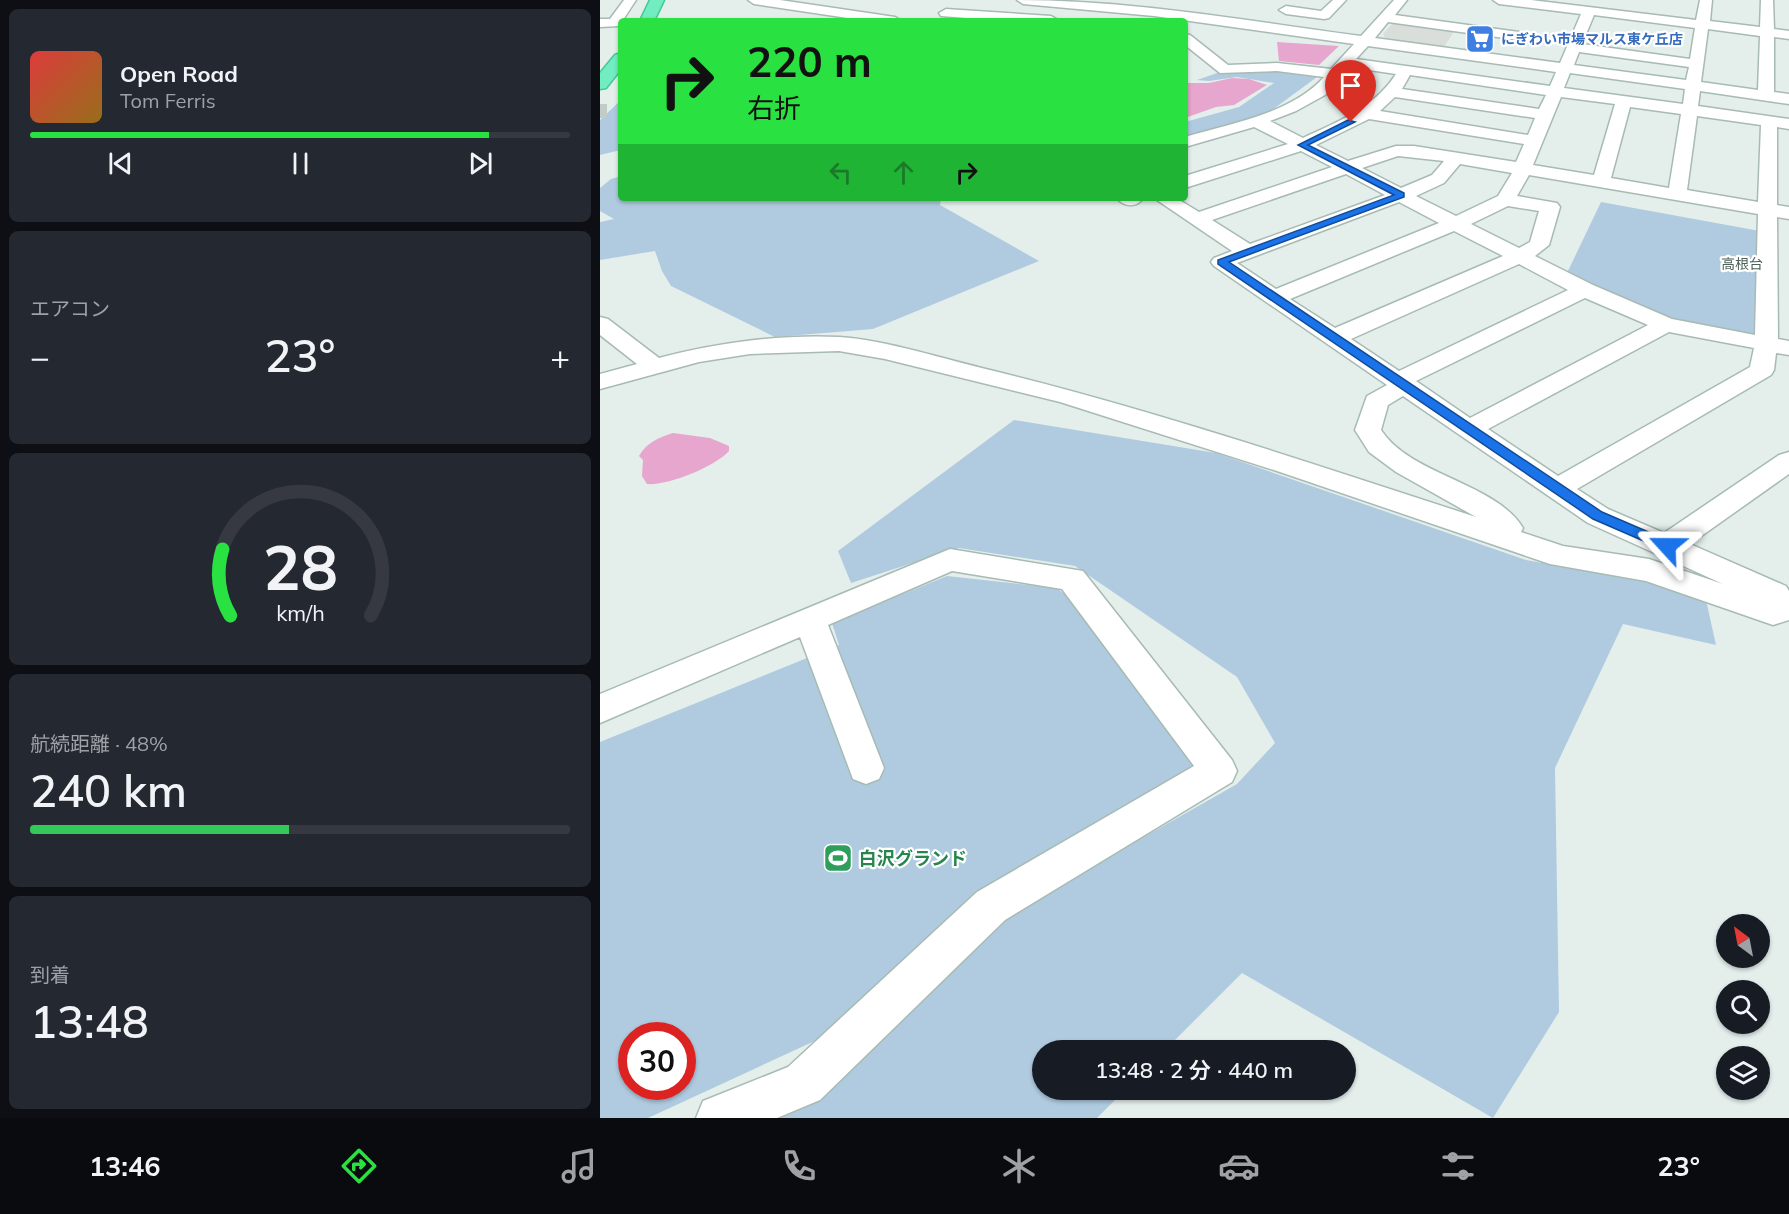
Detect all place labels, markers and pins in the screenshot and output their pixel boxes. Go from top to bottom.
supermarket icon: にぎわい市場マルス東ケ丘店 [1464,23,1496,55]
place label: にぎわい市場マルス東ケ丘店 [1501,30,1683,48]
pin [1325,60,1376,122]
sports icon: 白沢グランド [822,842,854,874]
place label: 白沢グランド [859,847,967,870]

